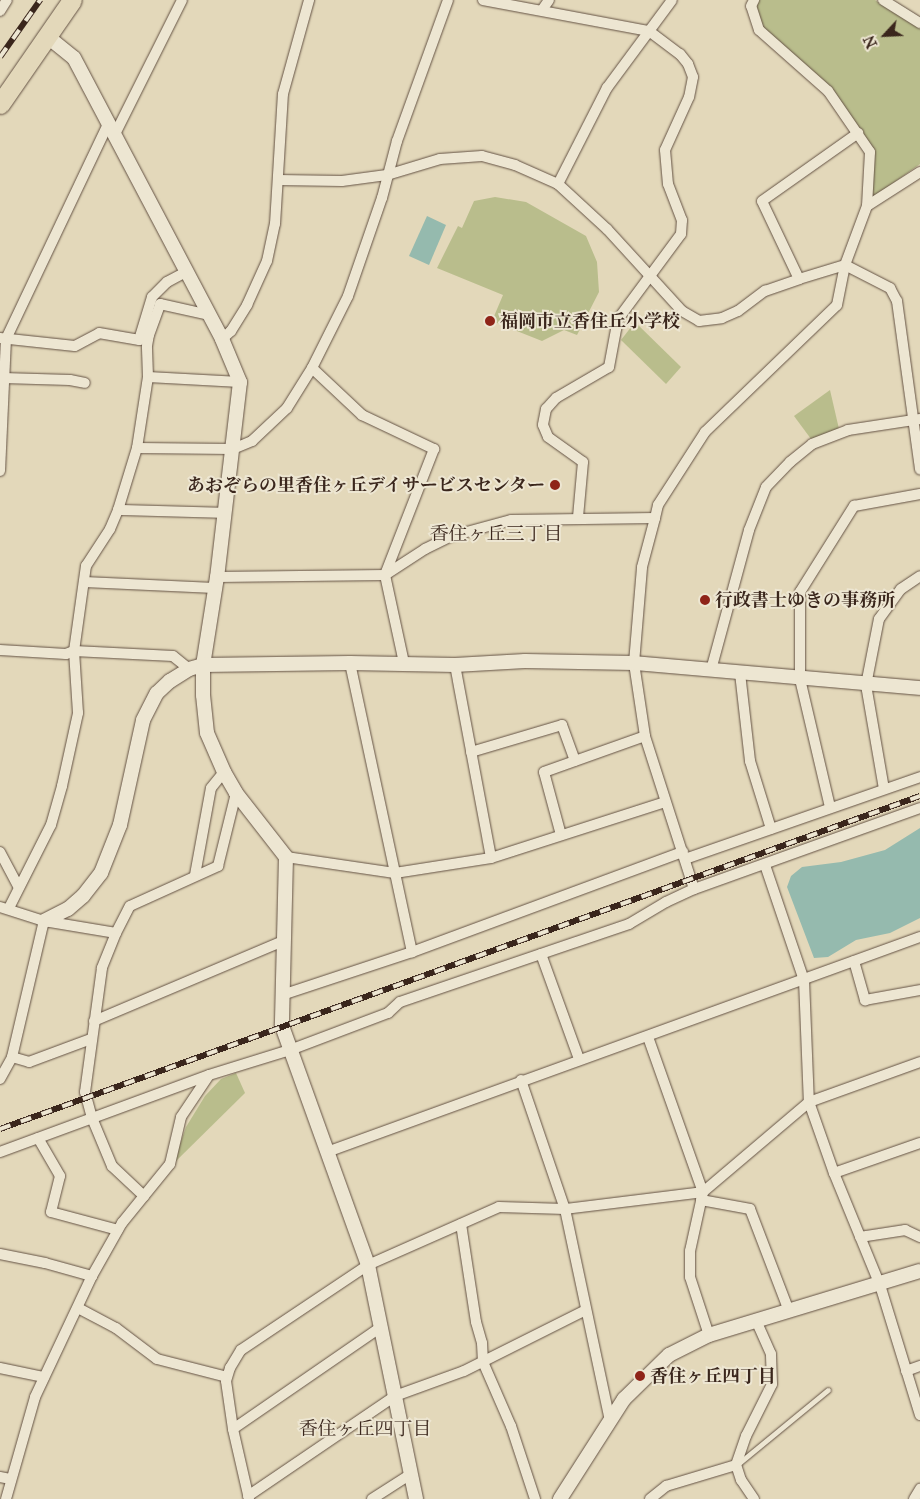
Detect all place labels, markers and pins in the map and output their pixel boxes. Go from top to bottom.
place label: 福岡市立香住丘小学校 [500,310,680,332]
marker: 福岡市立香住丘小学校 [484,315,496,327]
place label: あおぞらの里香住ヶ丘デイサービスセンター [185,474,545,496]
marker: あおぞらの里香住ヶ丘デイサービスセンター [549,479,561,491]
place label: 行政書士ゆきの事務所 [715,589,895,611]
marker: 行政書士ゆきの事務所 [699,594,711,606]
place label: 香住ヶ丘四丁目 [650,1365,776,1387]
marker: 香住ヶ丘四丁目 [634,1370,646,1382]

